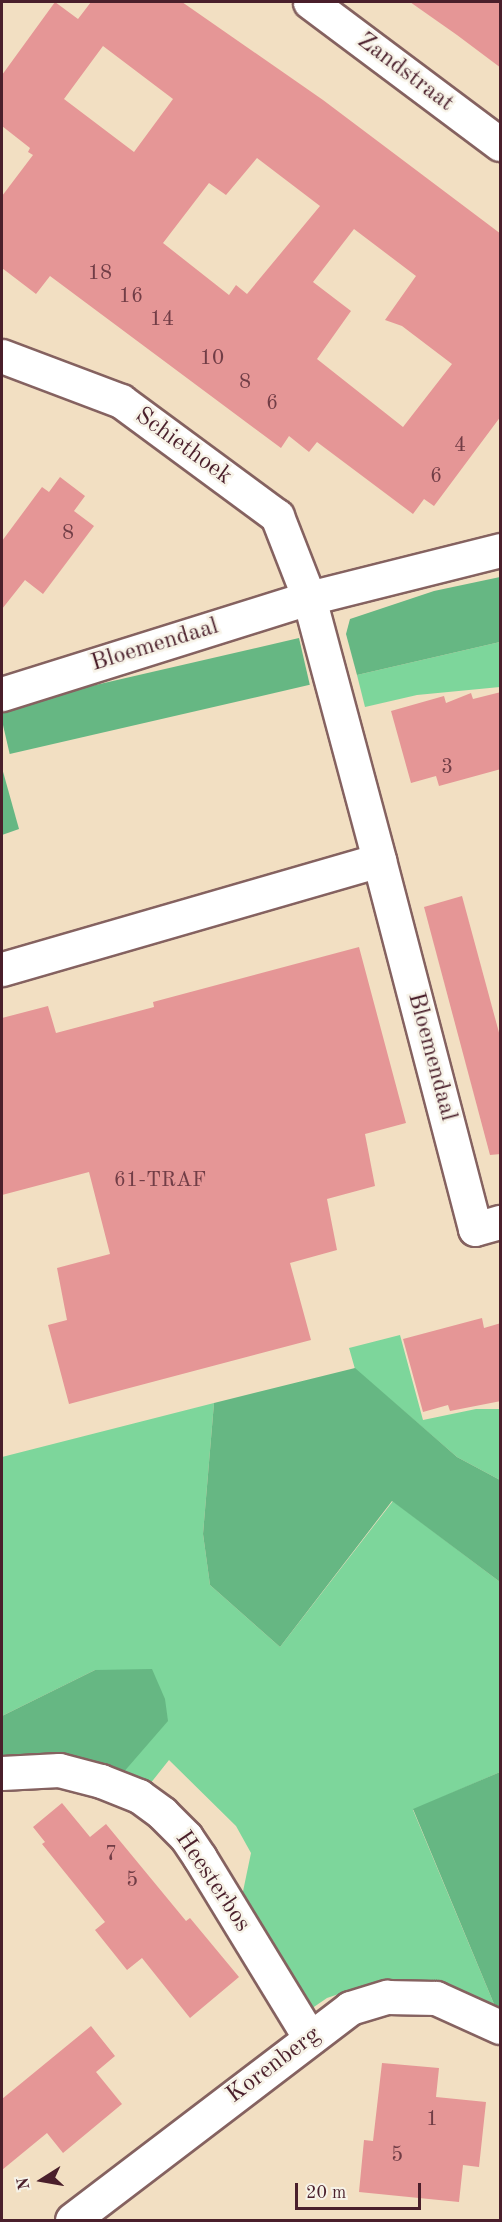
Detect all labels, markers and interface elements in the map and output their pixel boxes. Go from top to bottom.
street label: Zandstraat [351,27,459,119]
house number: 18 [88,261,112,287]
house number: 16 [119,284,143,310]
house number: 14 [150,307,174,333]
house number: 10 [200,346,224,372]
house number: 8 [239,370,251,396]
house number: 6 [266,391,278,417]
street label: Schiethoek [129,402,237,492]
house number: 4 [454,433,466,459]
house number: 6 [430,464,442,490]
house number: 8 [62,521,74,547]
street label: Bloemendaal [88,613,222,679]
house number: 3 [441,755,453,781]
street label: Bloemendaal [400,990,462,1124]
house number: 61-TRAF [114,1168,206,1194]
street label: Heesterbos [168,1826,256,1938]
house number: 7 [105,1842,117,1868]
house number: 5 [126,1868,138,1894]
street label: Korenberg [221,2021,327,2111]
house number: 1 [426,2107,438,2133]
house number: 5 [391,2143,403,2169]
north arrow [12,2150,72,2210]
scale bar [298,2171,424,2209]
text: N [15,2176,33,2191]
text: 20 m [306,2184,346,2202]

